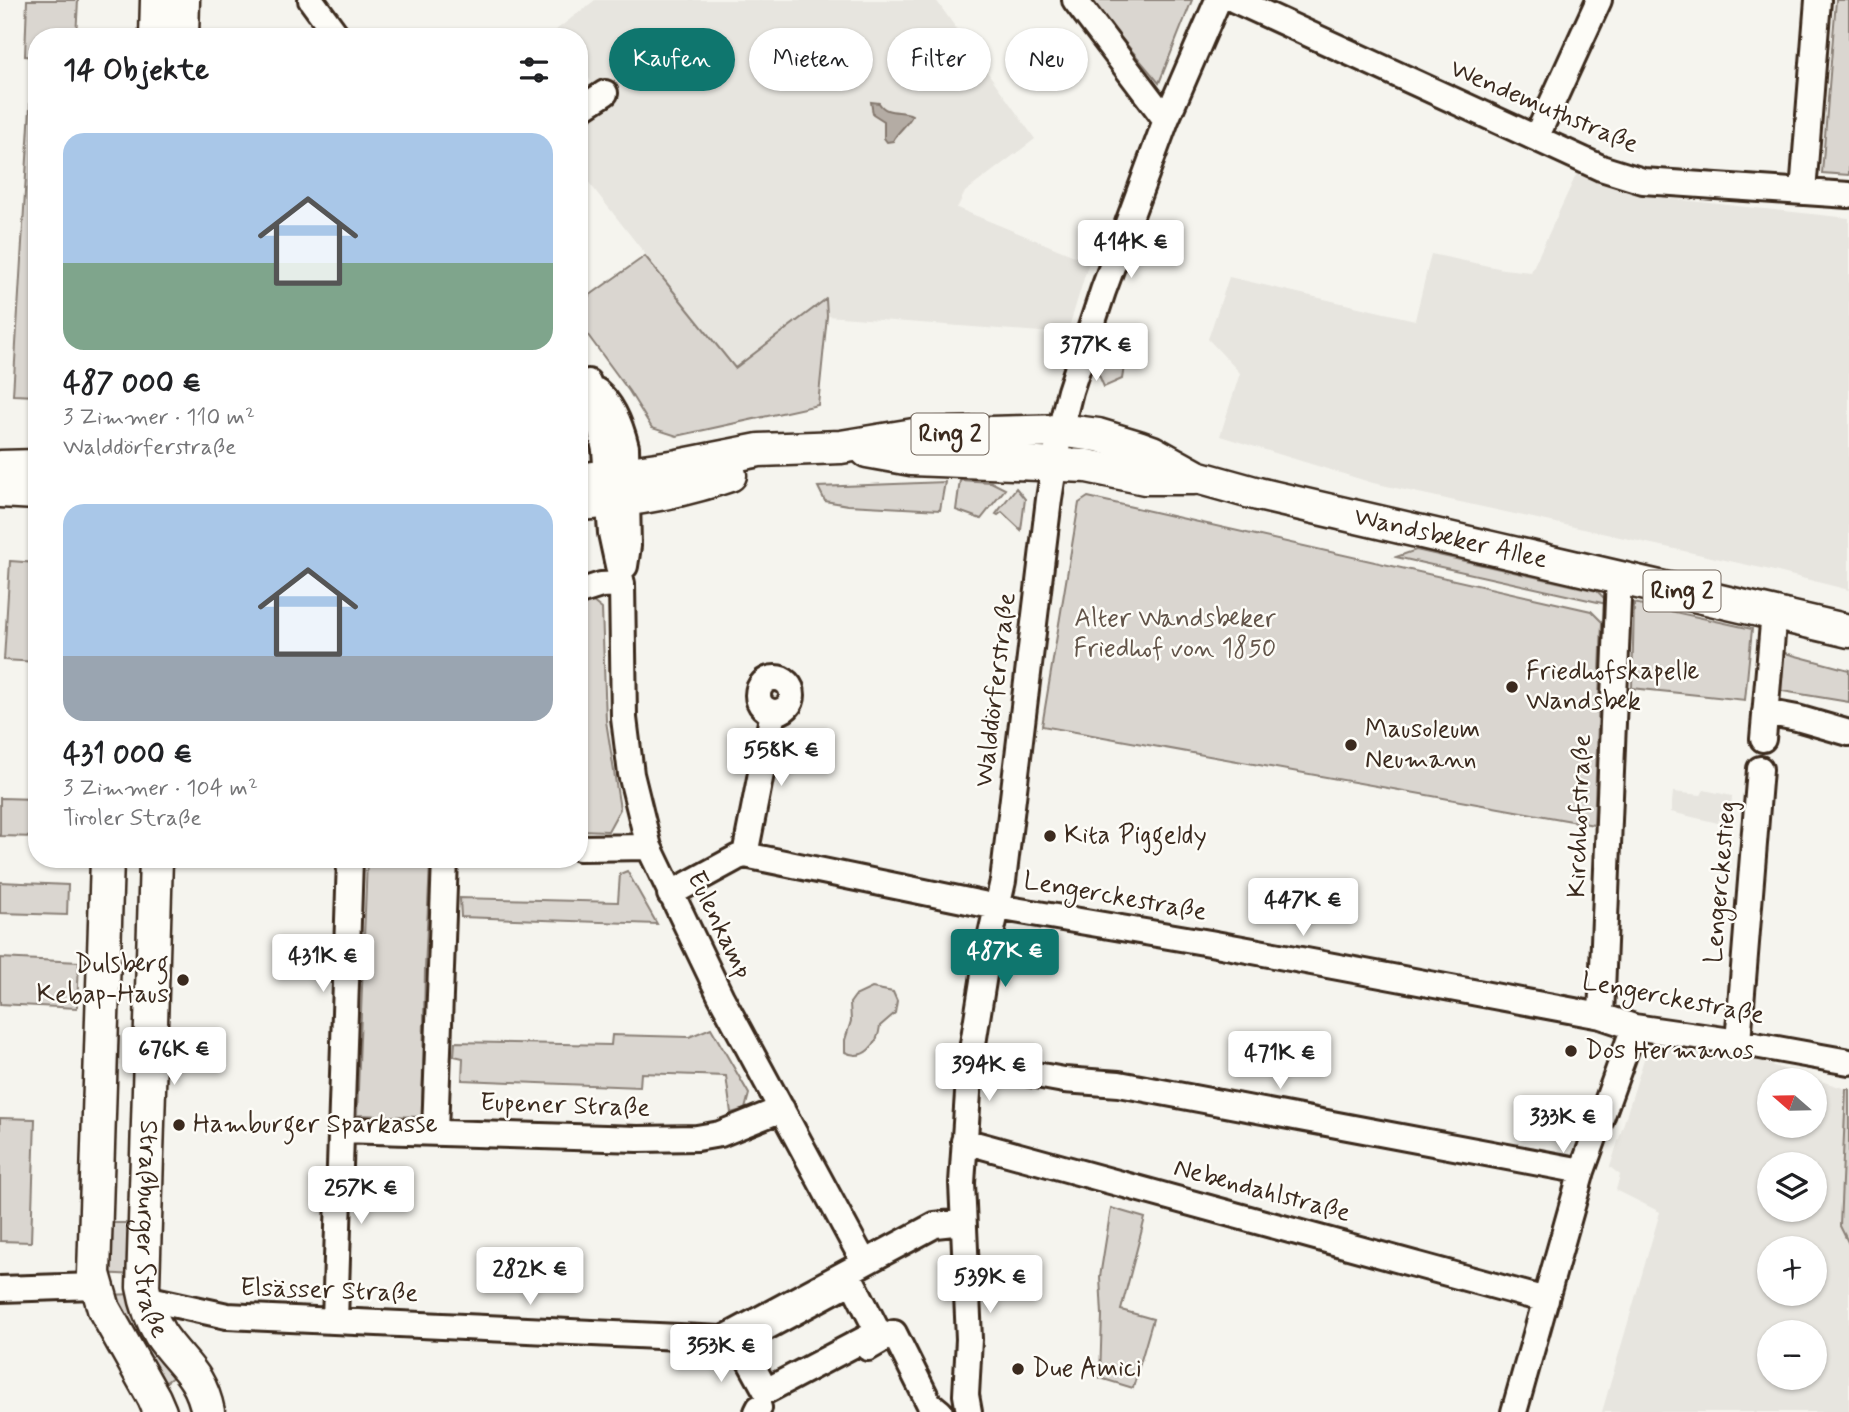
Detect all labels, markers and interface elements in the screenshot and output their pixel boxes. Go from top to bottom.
chip: Kaufen [609,28,735,91]
chip: Mieten [749,28,873,91]
chip: Filter [887,28,991,91]
chip: Neu [1005,28,1088,91]
text: 14 Objekte [63,51,209,90]
icon: filters [515,51,553,89]
street label: Wendemuthstraße [1445,52,1644,162]
icon: home [245,178,371,304]
pin: 414K € [1074,220,1188,280]
text: 414K € [1094,228,1168,258]
pin: 377K € [1039,324,1153,383]
text: 377K € [1060,331,1132,361]
text: 487 000 € [63,364,202,403]
text: 3 Zimmer · 110 m² [63,403,255,433]
road number: Ring 2 [912,414,988,454]
text: Walddörferstraße [63,433,236,463]
street label: Wandsbeker Allee [1351,500,1551,578]
icon: home [245,549,371,675]
road number: Ring 2 [1644,570,1720,612]
street label: Walddörferstraße [967,590,1025,789]
park label: Alter Wandsbeker Friedhof von 1850 [1074,602,1276,666]
place label: Friedhofskapelle Wandsbek [1526,655,1700,719]
marker: Friedhofskapelle Wandsbek [1504,679,1520,695]
place label: Mausoleum Neumann [1365,713,1480,777]
pin: 558K € [724,728,838,788]
street label: Kirchhofstraße [1560,733,1600,898]
text: 431 000 € [63,735,193,774]
text: 558K € [743,736,819,766]
marker: Mausoleum Neumann [1343,737,1359,753]
text: 3 Zimmer · 104 m² [63,774,258,804]
street label: Lengerckestieg [1697,799,1747,965]
text: Tiroler Straße [63,804,202,834]
place label: Kita Piggeldy [1064,819,1207,856]
marker: Kita Piggeldy [1042,828,1058,844]
street label: Lengerckestraße [1020,864,1209,932]
street label: Eulenkamp [678,865,760,985]
pin: 447K € [1246,878,1360,938]
text: 447K € [1264,886,1342,916]
pin: 487K € [948,930,1062,989]
pin: 431K € [266,934,380,994]
text: 487K € [967,937,1043,967]
text: 431K € [288,942,358,972]
place label: Dulsberg Kebap-Haus [36,948,169,1012]
street label: Lengerckestraße [1578,965,1767,1035]
marker: Dulsberg Kebap-Haus [175,972,191,988]
pin: 676K € [117,1028,231,1087]
pin: 471K € [1223,1032,1337,1091]
place label: Dos Hermanos [1585,1034,1754,1068]
text: 676K € [138,1035,210,1065]
text: 471K € [1244,1039,1316,1069]
marker: Dos Hermanos [1563,1043,1579,1059]
pin: 394K € [932,1044,1046,1103]
text: 394K € [951,1051,1027,1081]
north arrow [1757,1068,1827,1138]
map controls [1757,1068,1827,1390]
street label: Eupener Straße [479,1086,651,1126]
pin: 333K € [1506,1096,1620,1155]
text: 333K € [1529,1103,1597,1133]
place label: Hamburger Sparkasse [193,1108,438,1145]
marker: Hamburger Sparkasse [171,1117,187,1133]
street label: Straßburger Straße [126,1120,176,1344]
street label: Nebendahlstraße [1170,1151,1354,1231]
button: layers [1757,1152,1827,1222]
pin: 257K € [304,1166,418,1226]
text: 257K € [324,1174,398,1204]
button: + [1757,1236,1827,1306]
pin: 282K € [473,1248,587,1307]
text: 282K € [492,1255,568,1285]
pin: 539K € [933,1256,1047,1315]
text: 539K € [953,1263,1027,1293]
street label: Elsässer Straße [239,1271,419,1311]
button: − [1757,1320,1827,1390]
pin: 353K € [664,1324,778,1384]
text: 353K € [686,1332,756,1362]
place label: Due Amici [1032,1352,1142,1386]
marker: Due Amici [1010,1361,1026,1377]

